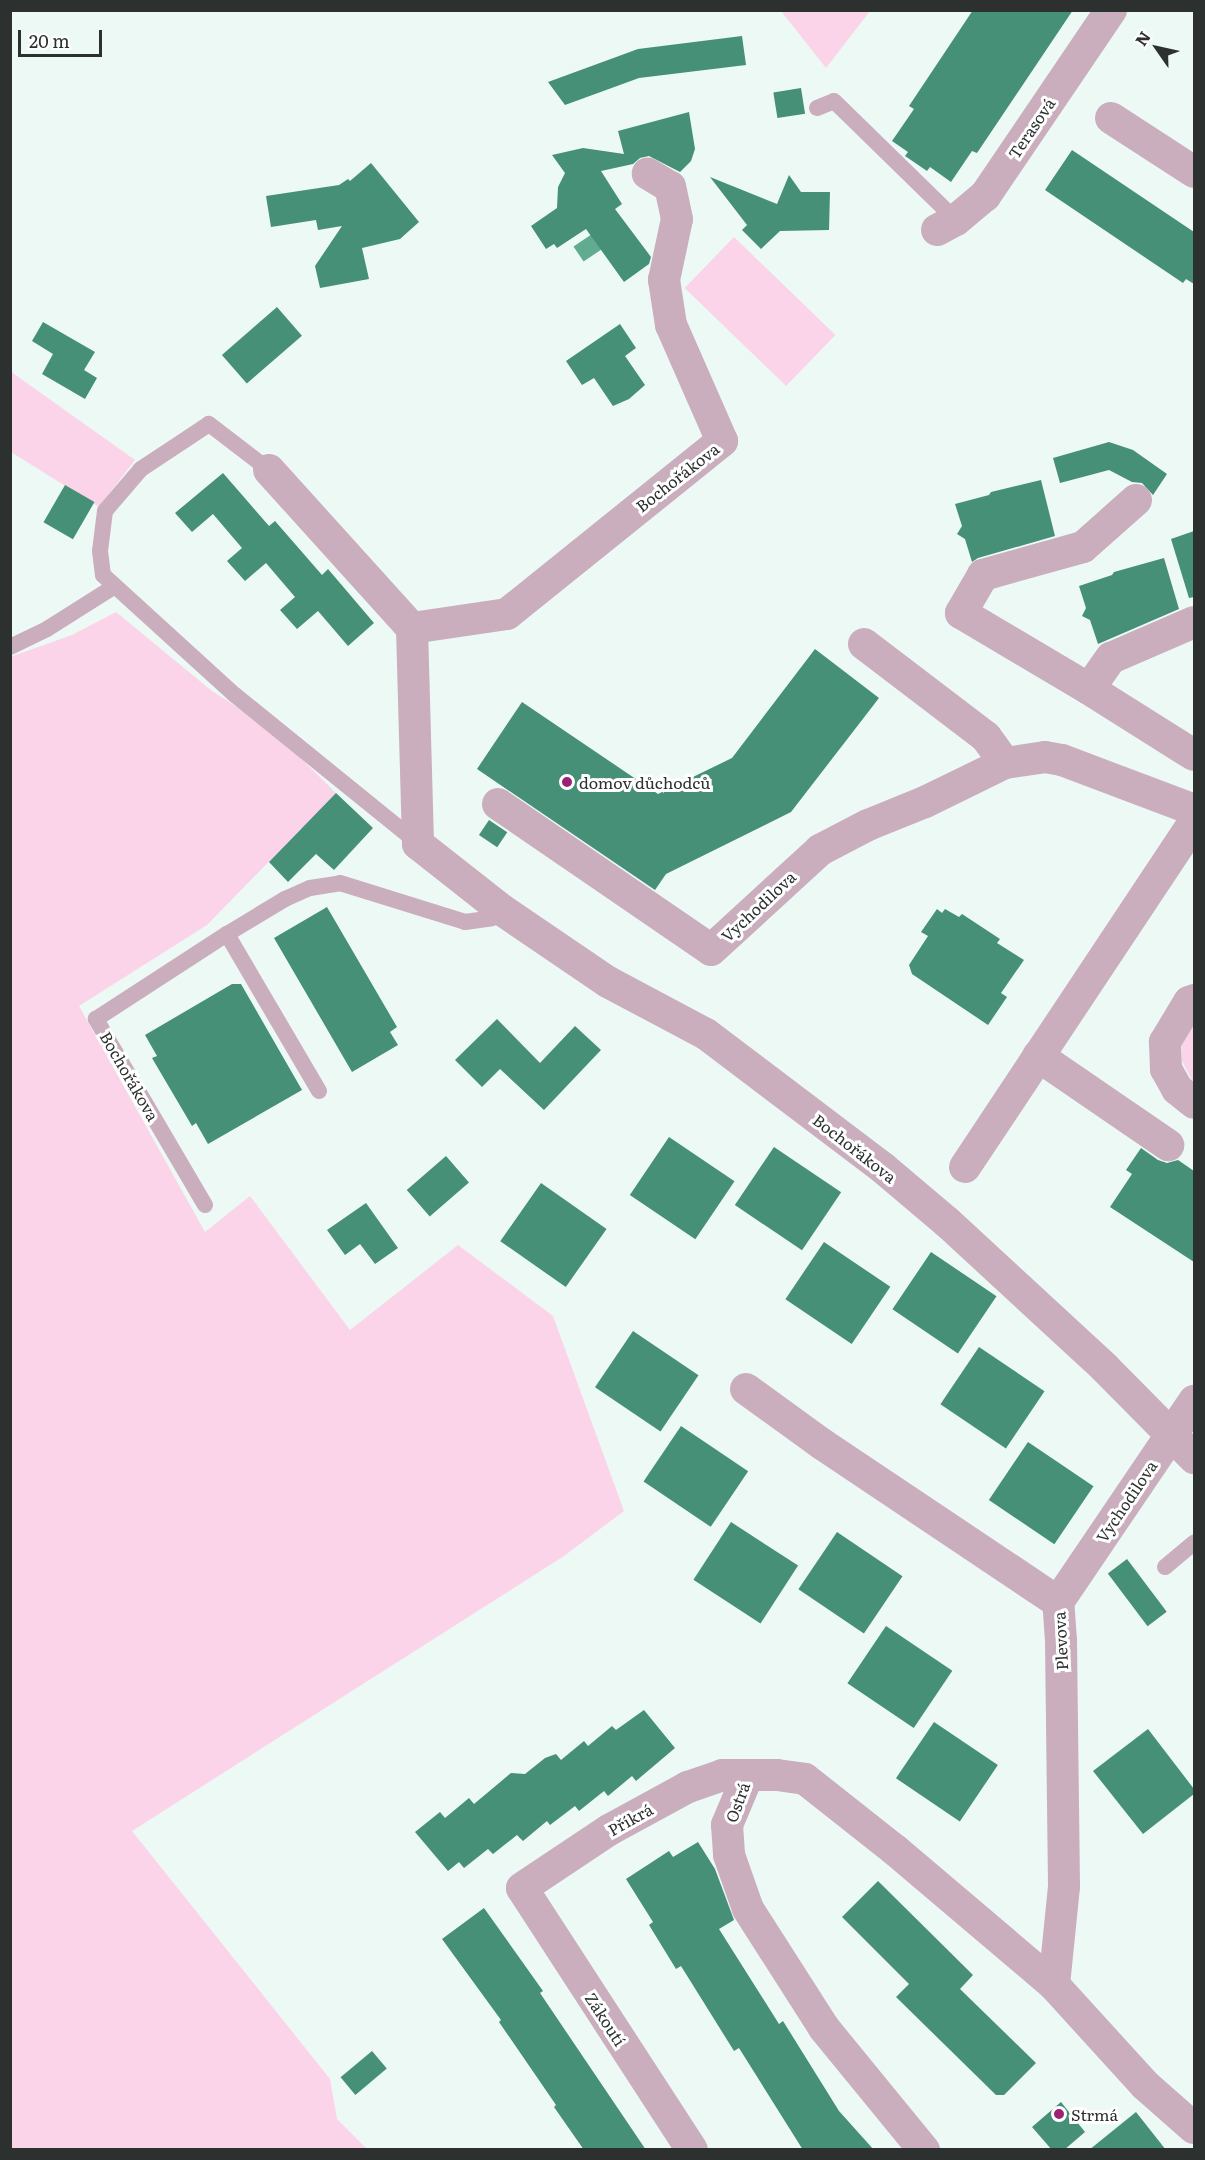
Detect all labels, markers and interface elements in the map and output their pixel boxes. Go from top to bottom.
scale bar [21,18,105,56]
north arrow [1127,18,1187,78]
text: N [1128,26,1156,50]
text: 20 m [29,27,70,54]
street label: Terasová [1004,94,1058,162]
street label: Bochořákova [632,439,722,515]
place label: domov důchodců [579,772,710,792]
marker: domov důchodců [560,775,574,789]
street label: Vychodilova [717,867,799,945]
street label: Bochořákova [97,1028,163,1124]
street label: Bochořákova [810,1110,900,1186]
street label: Vychodilova [1092,1456,1160,1546]
street label: Plevova [1049,1611,1071,1671]
street label: Ostrá [721,1779,753,1825]
street label: Příkrá [604,1799,656,1839]
street label: Zákoutí [582,1989,630,2049]
place label: Strmá [1071,2104,1118,2124]
marker: Strmá [1052,2107,1066,2121]

